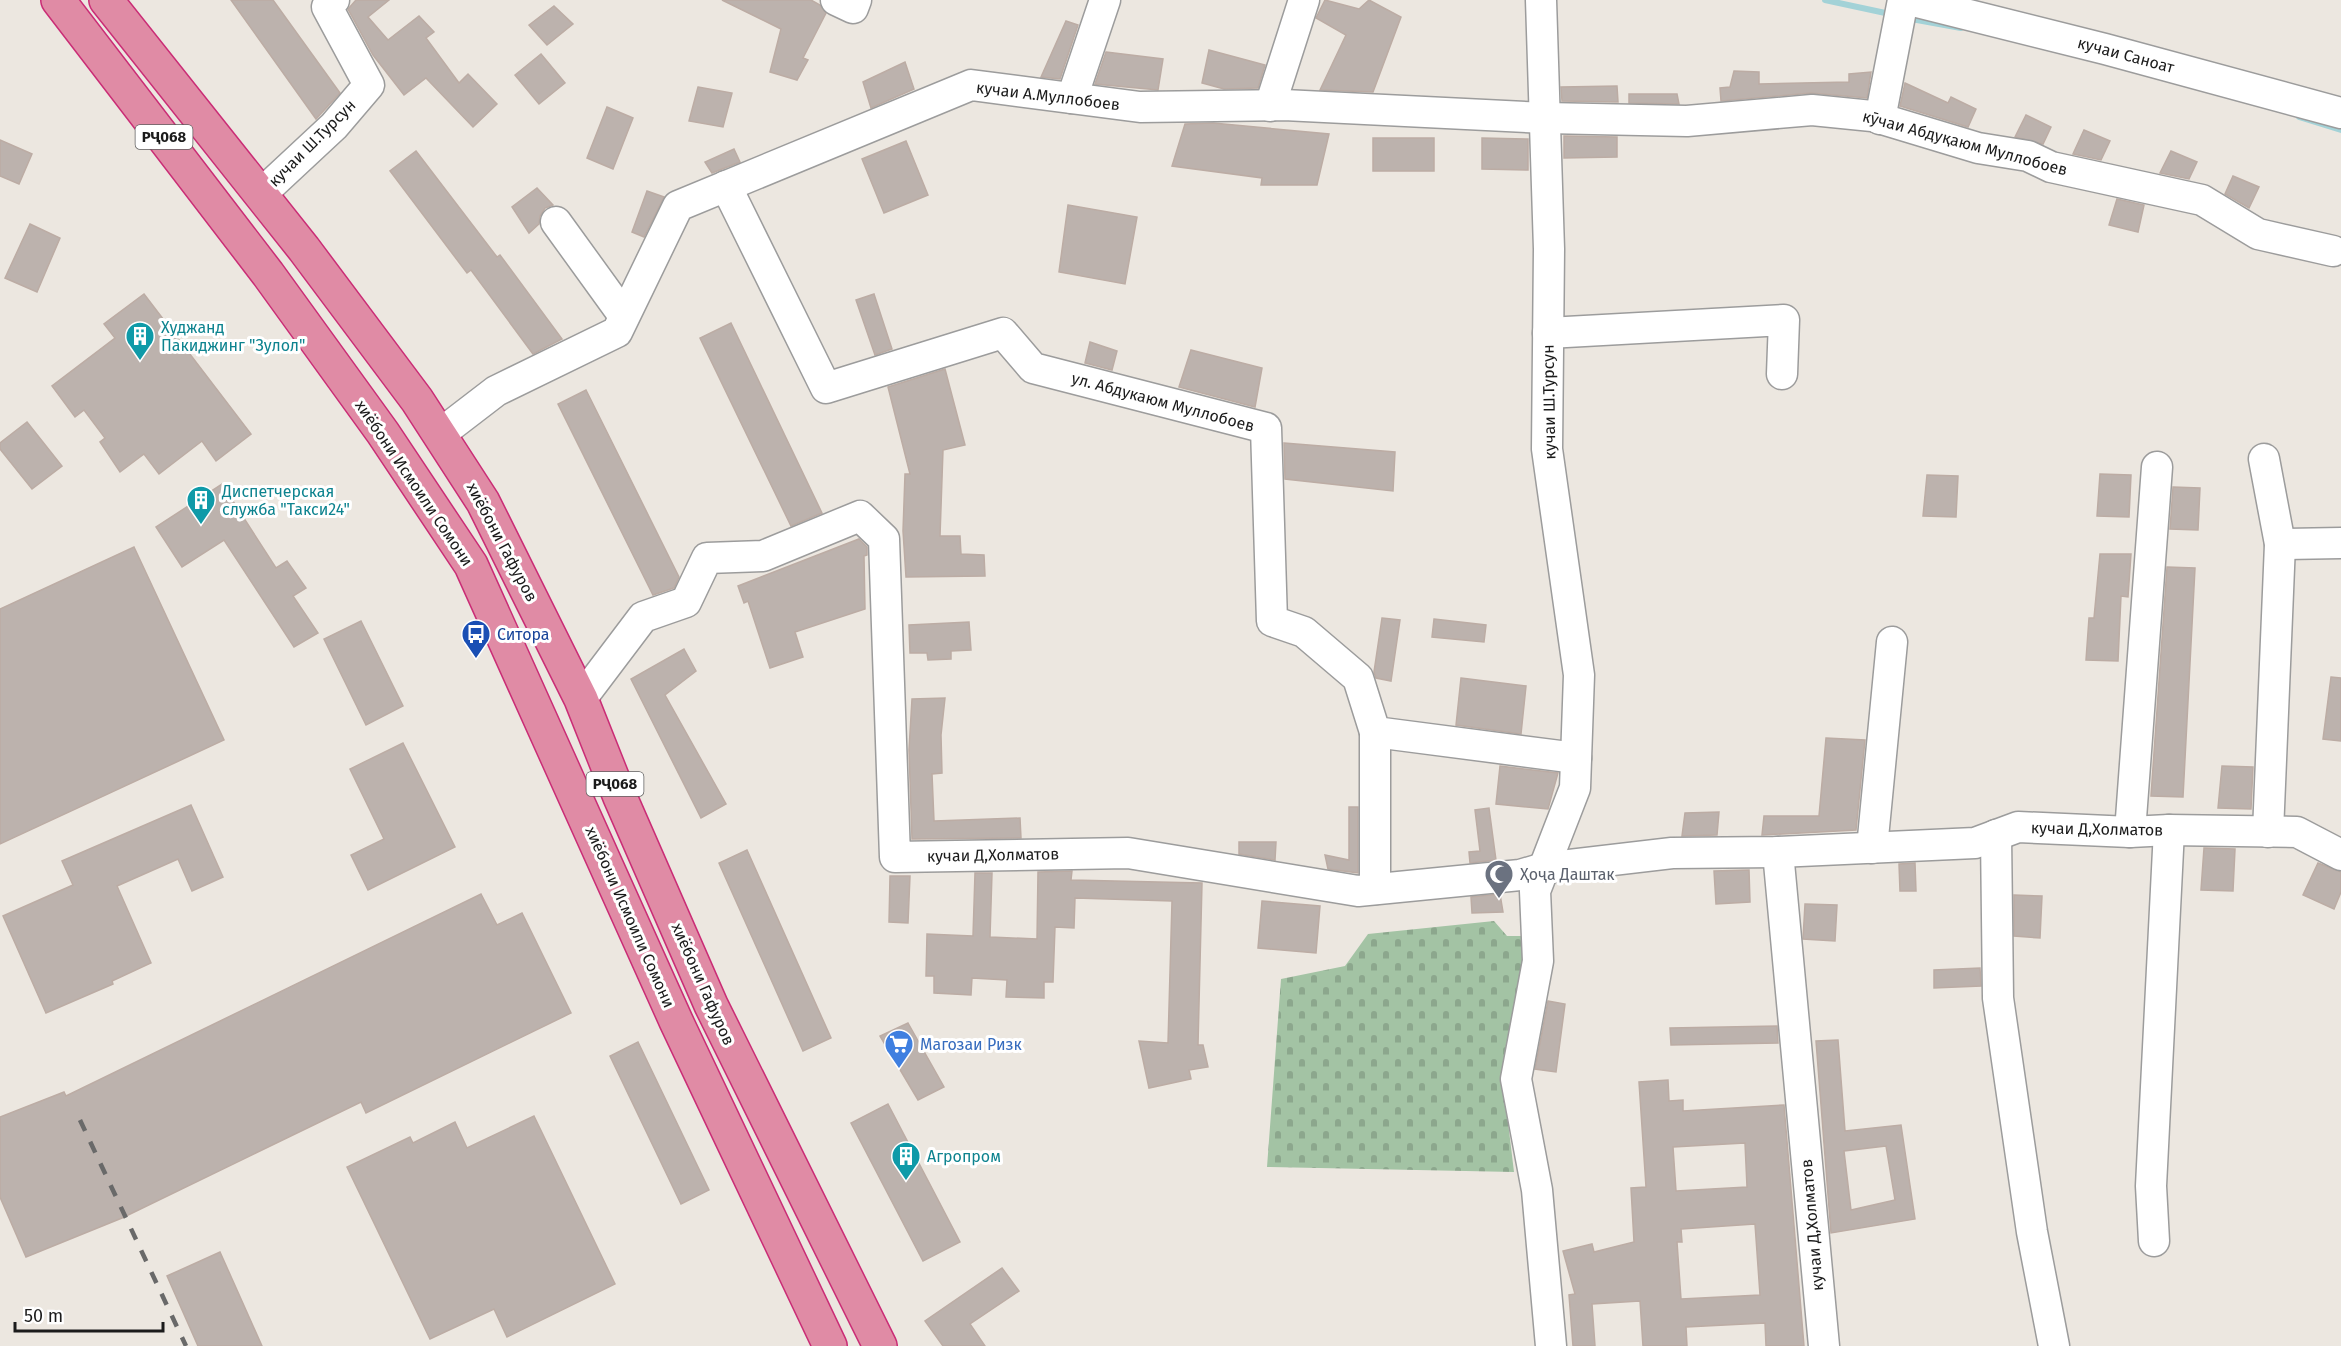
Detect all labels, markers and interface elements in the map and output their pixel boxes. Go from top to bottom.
street label: кучаи Саноат [2076,33,2177,77]
street label: кучаи А.Муллобоев [975,78,1121,114]
street label: кучаи Ш.Турсун [265,96,359,190]
street label: кӯчаи Абдуқаюм Муллобоев [1860,106,2070,180]
road number: РҶ068 [136,125,192,149]
place label: Худжанд Пакиджинг "Зулол" [161,318,305,355]
building icon: Худжанд Пакиджинг "Зулол" [124,320,156,362]
street label: кучаи Ш.Турсун [1538,344,1560,460]
street label: ул. Абдукаюм Муллобоев [1069,368,1257,436]
street label: хиёбони Исмоили Сомони [351,396,477,570]
street label: хиёбони Гафуров [463,479,541,605]
place label: Диспетчерская служба "Такси24" [221,482,350,519]
building icon: Диспетчерская служба "Такси24" [185,484,217,526]
bus stop icon: Ситора [460,618,492,660]
place label: Ситора [497,625,550,644]
road number: РҶ068 [586,772,644,796]
street label: кучаи Д,Холматов [2031,818,2163,840]
street label: хиёбони Исмоили Сомони [581,823,679,1011]
street label: кучаи Д,Холматов [927,844,1059,866]
mosque icon: Ҳоҷа Даштак [1483,858,1515,900]
place label: Ҳоҷа Даштак [1520,865,1615,884]
street label: хиёбони Гафуров [667,920,739,1048]
supermarket icon: Магозаи Ризк [883,1028,915,1070]
place label: Магозаи Ризк [920,1035,1023,1054]
building icon: Агропром [890,1140,922,1182]
place label: Агропром [927,1147,1001,1166]
street label: кучаи Д,Холматов [1797,1158,1827,1292]
scale bar [15,1295,164,1333]
text: 50 m [24,1305,63,1327]

